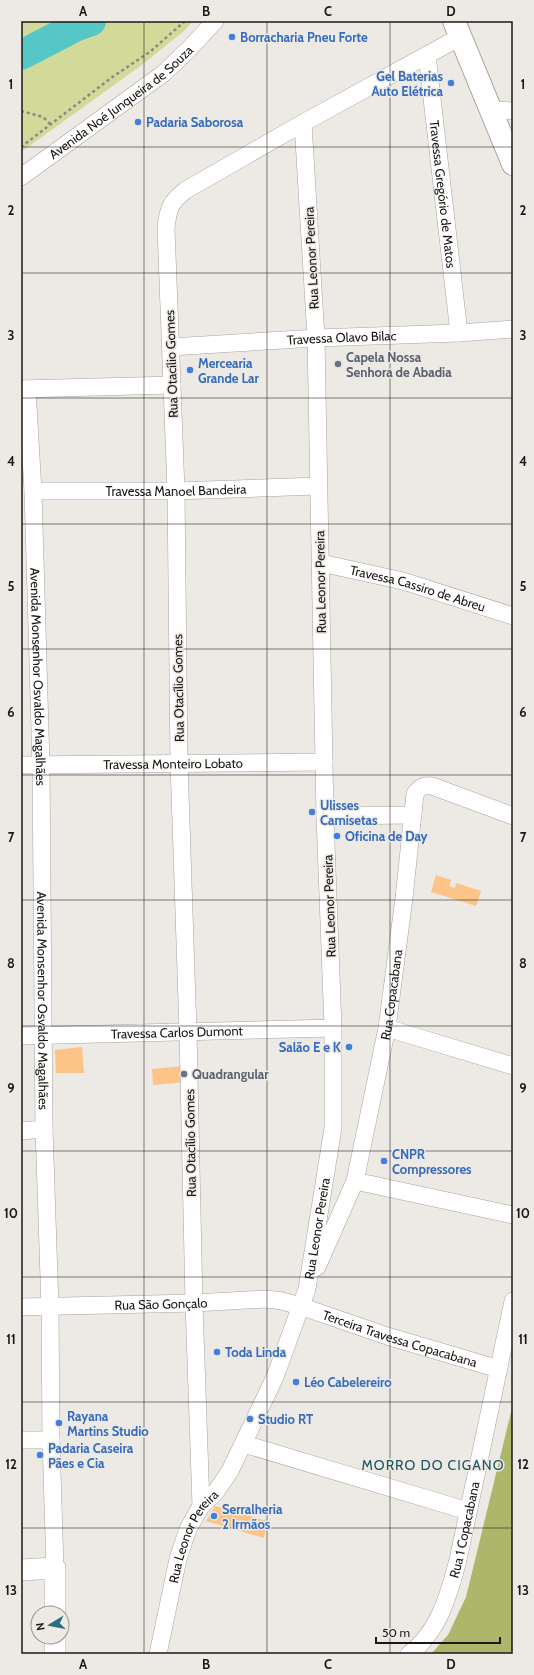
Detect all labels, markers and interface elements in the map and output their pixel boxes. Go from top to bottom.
text: A [79,3,88,19]
text: B [202,3,210,19]
text: C [324,3,332,19]
text: D [446,3,456,19]
place label: Borracharia Pneu Forte [240,29,368,45]
marker: Borracharia Pneu Forte [227,32,237,42]
street label: Avenida Noé Junqueira de Souza [46,41,197,162]
place label: Gel Baterias Auto Elétrica [371,68,444,99]
text: 1 [9,76,13,92]
text: 1 [521,76,525,92]
marker: Gel Baterias Auto Elétrica [446,78,456,88]
place label: Padaria Saborosa [146,114,244,130]
marker: Padaria Saborosa [133,117,143,127]
street label: Travessa Gregório de Matos [427,119,460,270]
text: 2 [8,202,15,218]
text: 2 [520,202,527,218]
street label: Rua Leonor Pereira [300,205,322,310]
street label: Rua Otacílio Gomes [161,309,181,418]
text: 3 [7,327,15,343]
street label: Travessa Olavo Bilac [286,327,397,348]
text: 3 [519,327,527,343]
place label: Capela Nossa Senhora de Abadia [346,349,452,380]
place label: Mercearia Grande Lar [198,355,259,386]
marker: Capela Nossa Senhora de Abadia [333,359,343,369]
marker: Mercearia Grande Lar [185,365,195,375]
text: 4 [7,453,15,469]
text: 4 [519,453,527,469]
street label: Travessa Manoel Bandeira [106,481,247,499]
street label: Rua Leonor Pereira [311,530,329,634]
street label: Travessa Cassiro de Abreu [349,562,488,615]
street label: Avenida Monsenhor Osvaldo Magalhães [27,567,49,787]
text: 5 [8,578,15,594]
text: 5 [520,578,527,594]
street label: Rua Otacílio Gomes [169,633,187,742]
text: 6 [7,704,15,720]
text: 6 [519,704,527,720]
street label: Travessa Monteiro Lobato [103,755,243,772]
place label: Ulisses Camisetas [320,797,378,828]
marker: Ulisses Camisetas [307,807,317,817]
place label: Oficina de Day [345,828,428,844]
text: 7 [8,829,15,845]
text: 7 [520,829,527,845]
marker: Oficina de Day [332,831,342,841]
street label: Rua Leonor Pereira [319,854,339,958]
street label: Avenida Monsenhor Osvaldo Magalhães [34,891,52,1111]
street label: Rua Copacabana [377,948,405,1041]
text: 8 [7,955,15,971]
text: 8 [519,955,527,971]
street label: Travessa Carlos Dumont [111,1022,244,1042]
place label: Salão E e K [279,1039,342,1055]
marker: Salão E e K [344,1042,354,1052]
place label: Quadrangular [192,1066,269,1082]
marker: Quadrangular [179,1069,189,1079]
text: 9 [7,1080,15,1096]
text: 9 [519,1080,527,1096]
street label: Rua Otacílio Gomes [181,1088,199,1197]
place label: CNPR Compressores [392,1146,472,1177]
marker: CNPR Compressores [379,1156,389,1166]
street label: Rua Leonor Pereira [301,1176,333,1281]
text: 10 [4,1205,18,1221]
text: 10 [516,1205,530,1221]
street label: Rua São Gonçalo [114,1294,208,1313]
street label: Terceira Travessa Copacabana [320,1306,480,1370]
text: 11 [6,1331,16,1347]
text: 11 [518,1331,528,1347]
place label: Toda Linda [225,1344,287,1360]
marker: Toda Linda [212,1347,222,1357]
place label: Léo Cabelereiro [304,1374,392,1390]
marker: Léo Cabelereiro [291,1377,301,1387]
place label: Rayana Martins Studio [67,1408,149,1439]
place label: Studio RT [258,1411,313,1427]
marker: Studio RT [245,1414,255,1424]
marker: Rayana Martins Studio [54,1418,64,1428]
place label: Padaria Caseira Pães e Cia [48,1440,134,1471]
marker: Padaria Caseira Pães e Cia [35,1450,45,1460]
text: 12 [5,1456,17,1472]
district label: MORRO DO CIGANO [362,1456,504,1474]
text: 12 [517,1456,529,1472]
street label: Rua 1 Copacabana [446,1479,483,1580]
street label: Rua Leonor Pereira [165,1486,222,1585]
place label: Serralheria 2 Irmãos [222,1501,283,1532]
marker: Serralheria 2 Irmãos [209,1511,219,1521]
text: 13 [5,1582,17,1598]
text: 13 [517,1582,529,1598]
north arrow [30,1605,70,1645]
scale bar [376,1619,500,1645]
text: N [33,1622,48,1632]
text: 50 m [382,1625,410,1640]
text: A [79,1656,88,1672]
text: B [202,1656,210,1672]
text: C [324,1656,332,1672]
text: D [446,1656,456,1672]

